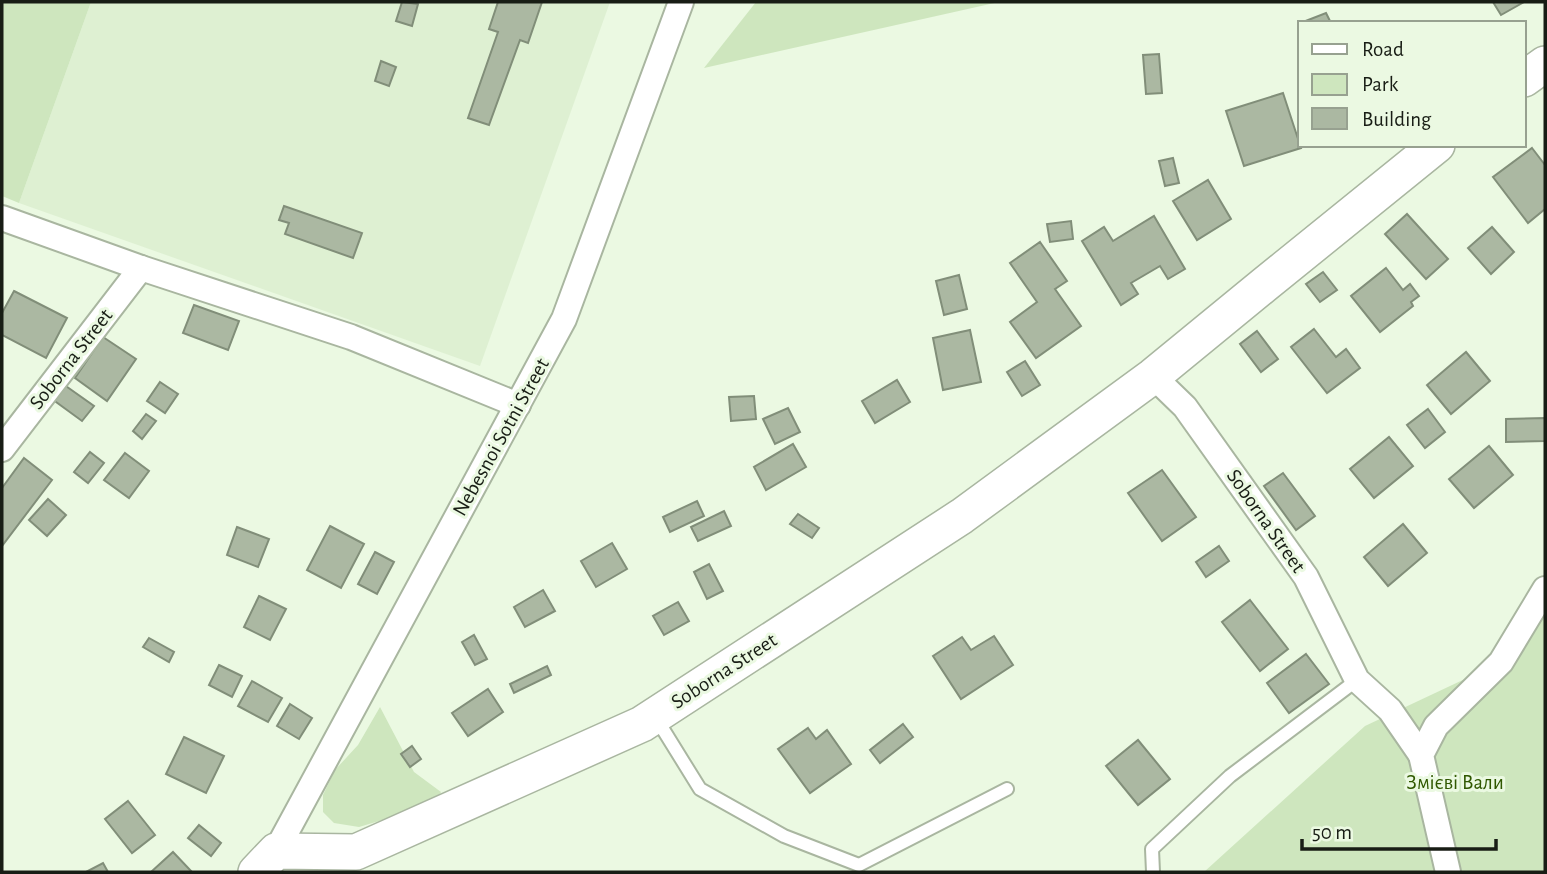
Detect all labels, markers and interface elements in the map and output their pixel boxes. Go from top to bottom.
legend [1298,21,1526,147]
text: Road [1362,39,1404,60]
text: Park [1362,74,1399,95]
text: Building [1362,109,1432,130]
street label: Soborna Street [26,305,117,413]
street label: Nebesnoi Sotni Street [449,354,553,519]
street label: Soborna Street [1223,465,1309,577]
street label: Soborna Street [668,629,781,713]
park label: Змієві Вали [1406,772,1504,793]
scale bar [1302,808,1496,852]
text: 50 m [1312,822,1352,843]

